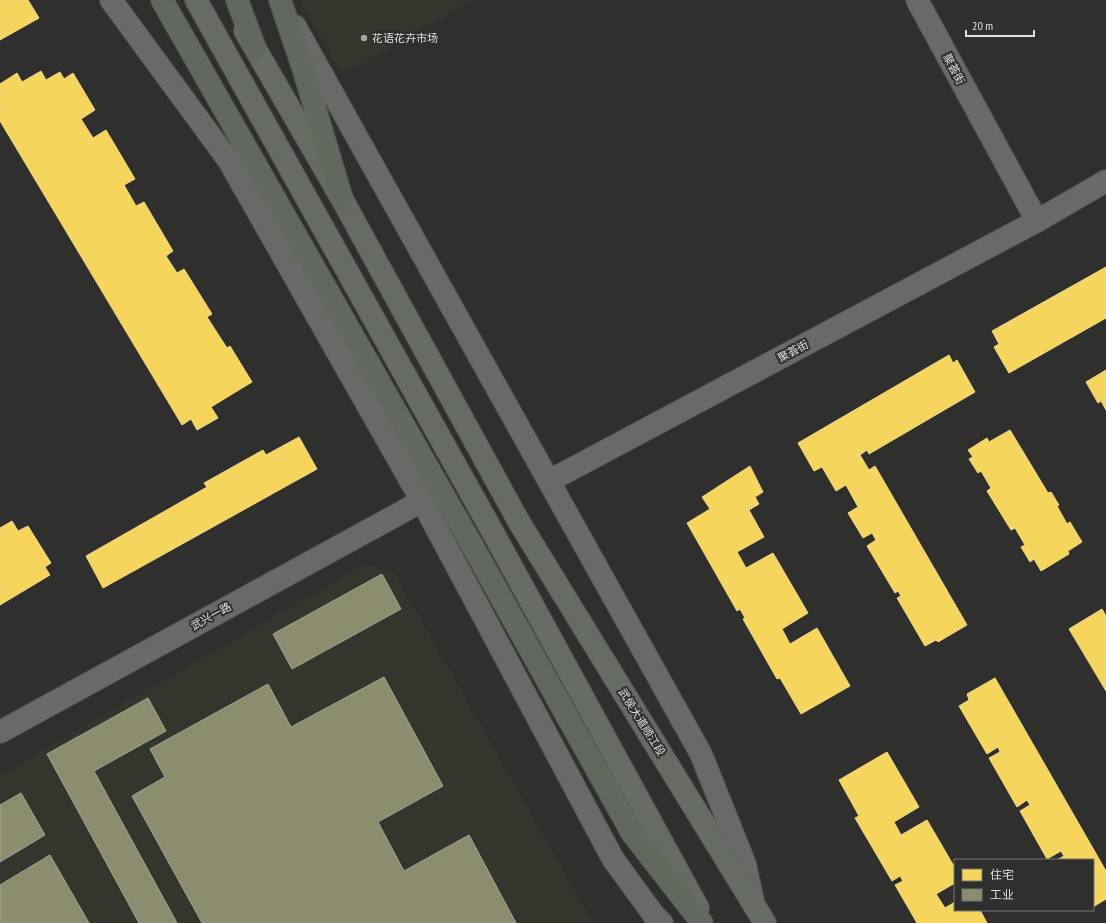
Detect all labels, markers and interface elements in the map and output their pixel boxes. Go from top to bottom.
scale bar [966,12,1034,38]
text: 20 m [972,18,993,33]
place label: 花语花卉市场 [372,31,438,45]
marker: 花语花卉市场 [359,33,369,43]
street label: 聚荟街 [940,51,968,87]
street label: 聚荟街 [775,337,811,365]
street label: 武兴一路 [188,599,234,633]
street label: 武侯大道顺江段 [616,686,668,758]
legend [954,859,1094,911]
text: 住宅 [990,867,1014,882]
text: 工业 [990,887,1014,902]

